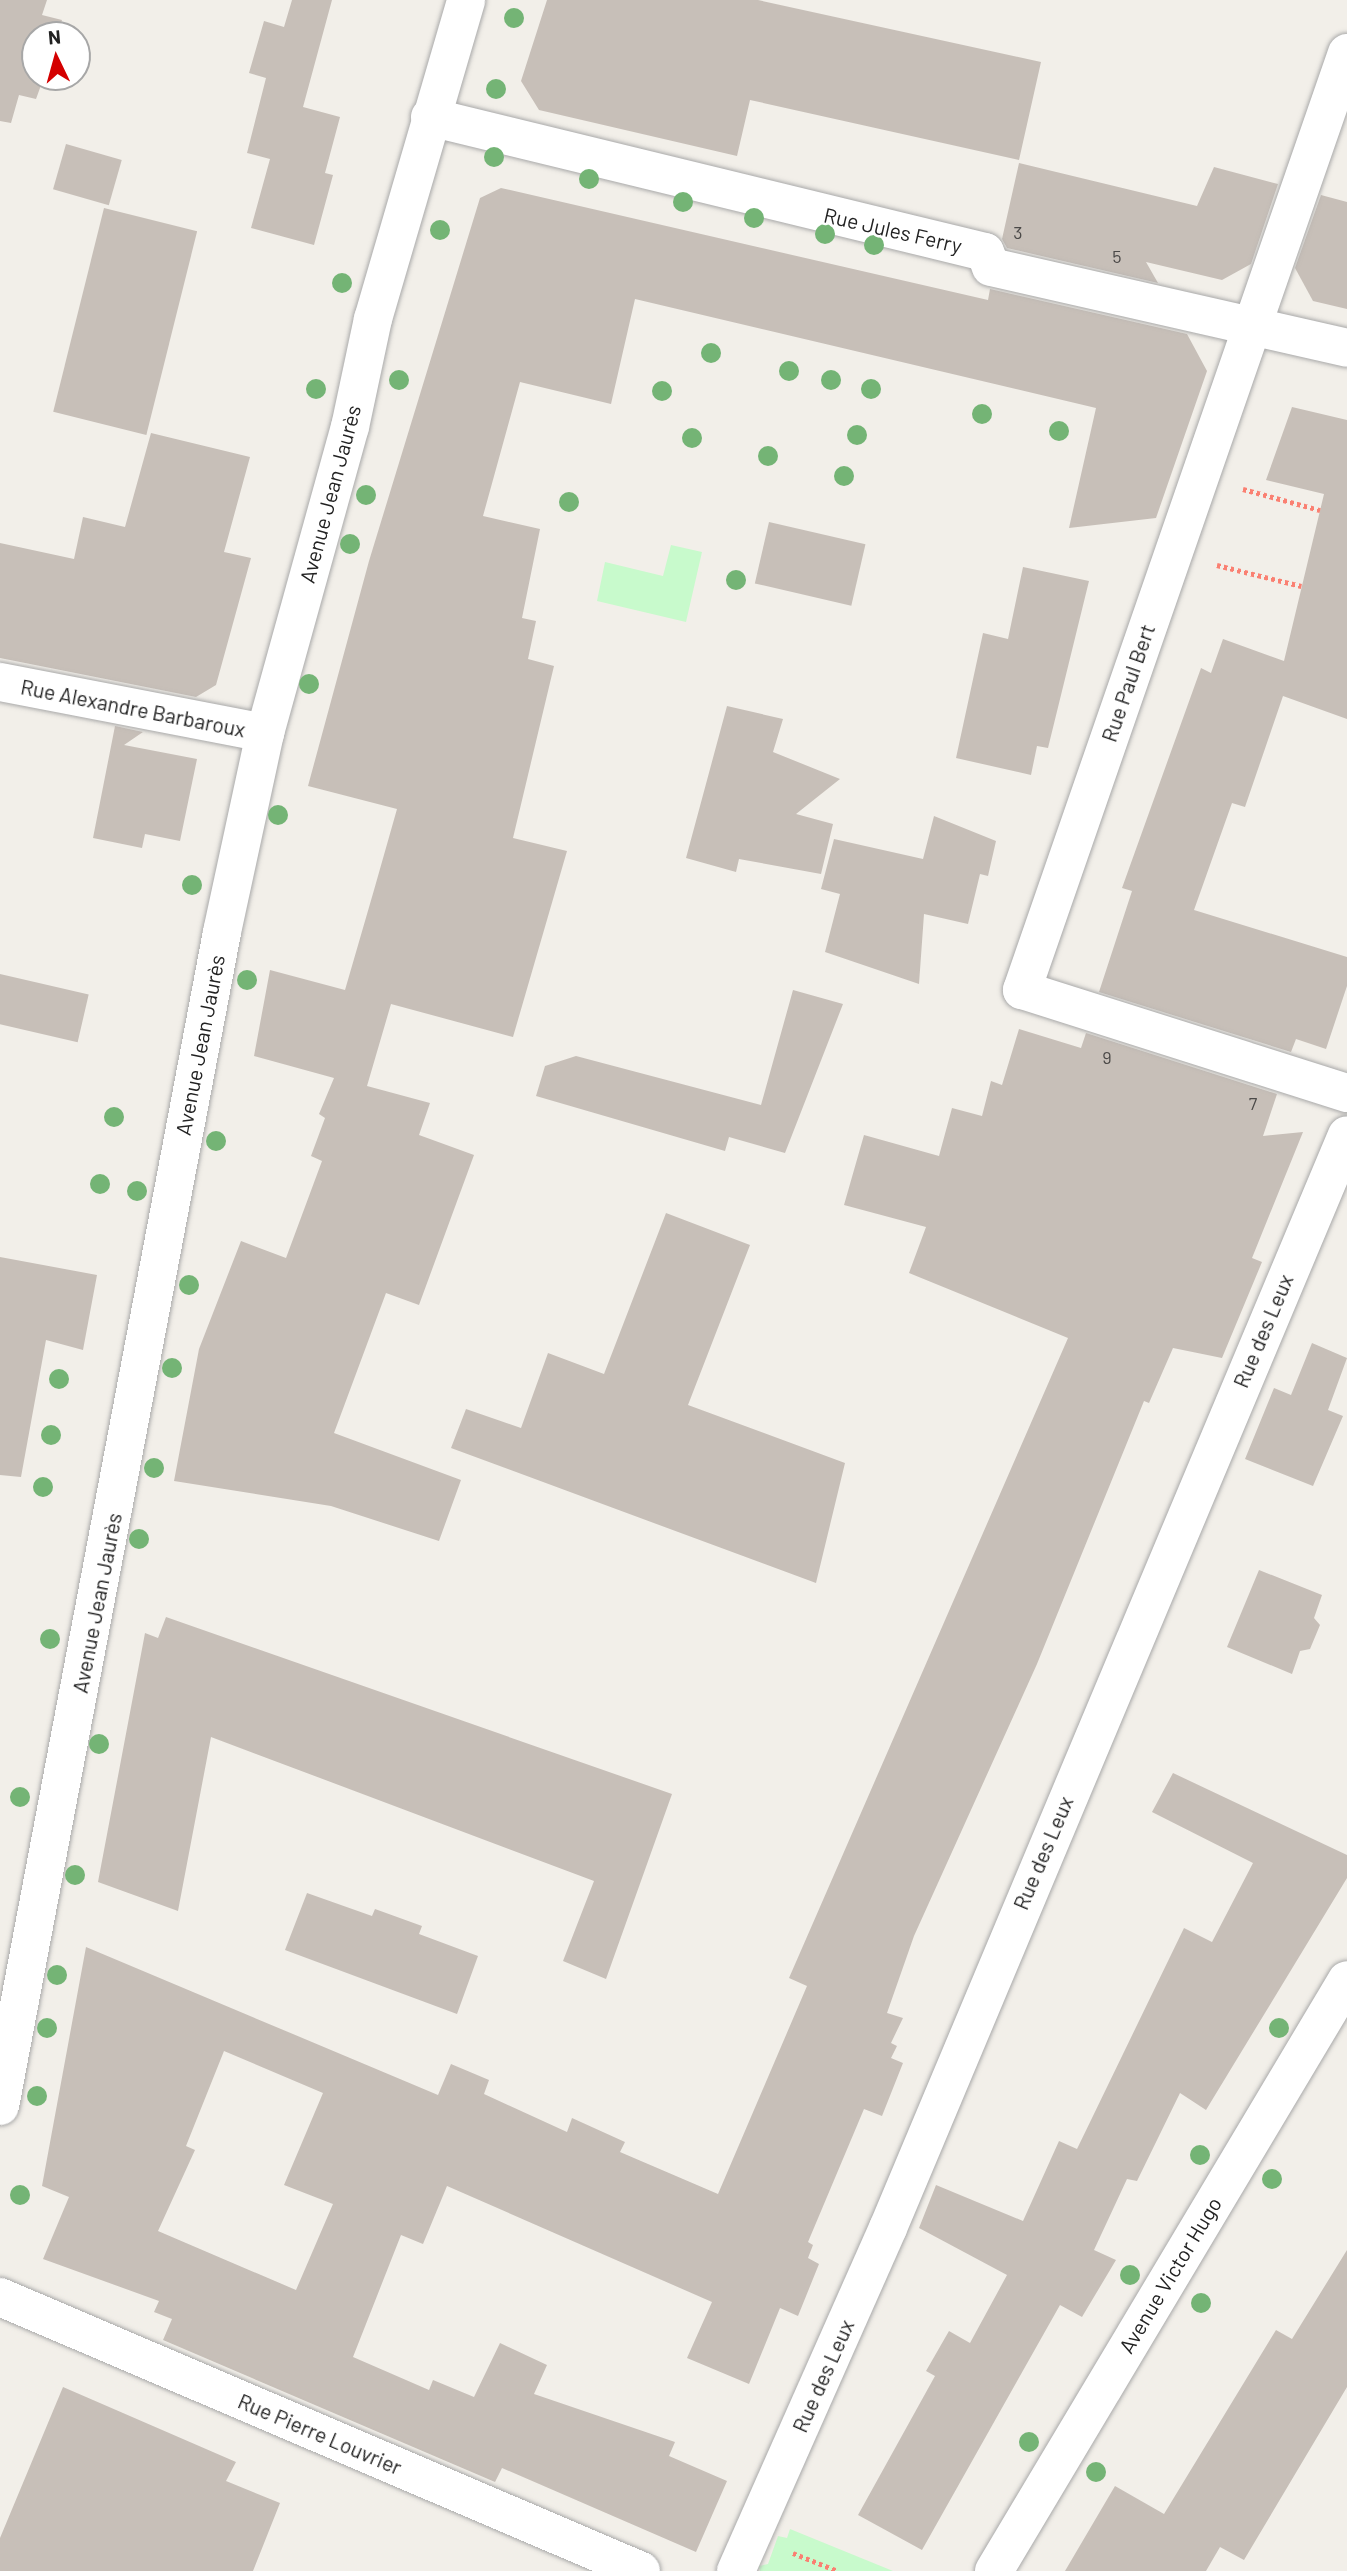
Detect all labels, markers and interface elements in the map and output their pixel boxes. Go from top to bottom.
north arrow [21,21,91,91]
text: N [47,25,62,49]
street label: Rue Jules Ferry [822,202,964,258]
house number: 3 [1013,221,1023,243]
house number: 5 [1112,245,1122,267]
street label: Avenue Jean Jaurès [294,402,366,586]
street label: Rue Paul Bert [1096,621,1160,745]
street label: Rue Alexandre Barbaroux [19,674,247,742]
street label: Avenue Jean Jaurès [170,953,230,1137]
house number: 9 [1102,1046,1112,1068]
house number: 7 [1249,1092,1257,1114]
street label: Rue des Leux [1228,1271,1298,1391]
street label: Avenue Jean Jaurès [67,1511,127,1695]
street label: Rue des Leux [1008,1793,1078,1913]
street label: Avenue Victor Hugo [1113,2192,1227,2358]
street label: Rue des Leux [787,2316,859,2436]
street label: Rue Pierre Louvrier [234,2388,406,2480]

